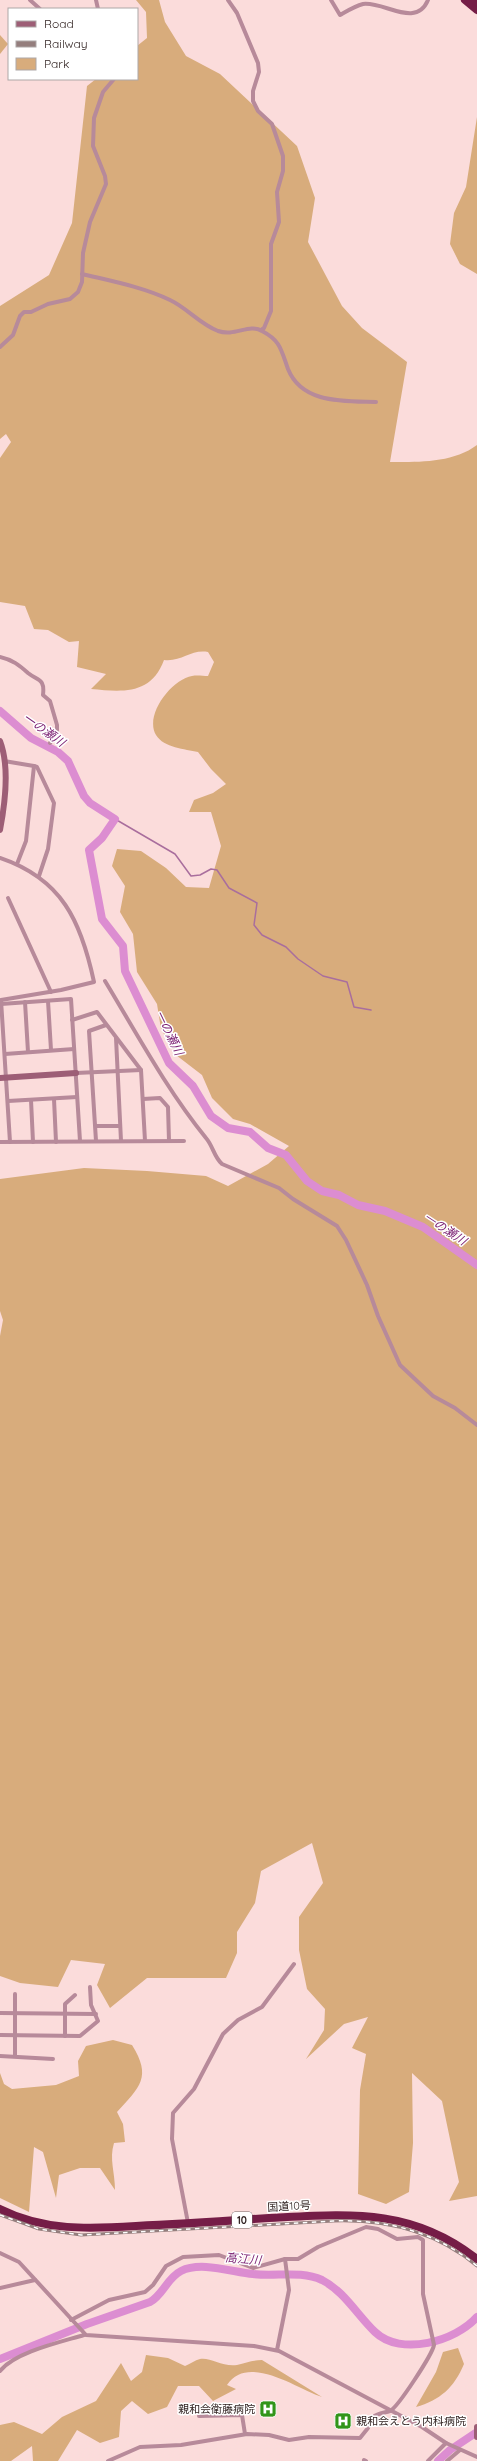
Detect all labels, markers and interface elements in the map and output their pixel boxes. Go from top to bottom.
legend [8,8,138,80]
text: Road [44,16,74,31]
text: Railway [44,36,88,51]
text: Park [44,56,69,71]
water label: 一の瀬川 [20,710,70,751]
water label: 一の瀬川 [152,1008,188,1059]
water label: 一の瀬川 [421,1209,471,1249]
street label: 国道10号 [267,2198,311,2214]
road number: 10 [232,2212,252,2228]
water label: 高江川 [224,2249,264,2268]
hospital icon: 親和会衛藤病院 [258,2399,278,2419]
place label: 親和会衛藤病院 [178,2402,255,2416]
hospital icon: 親和会えとう内科病院 [333,2411,353,2431]
place label: 親和会えとう内科病院 [356,2414,466,2428]

